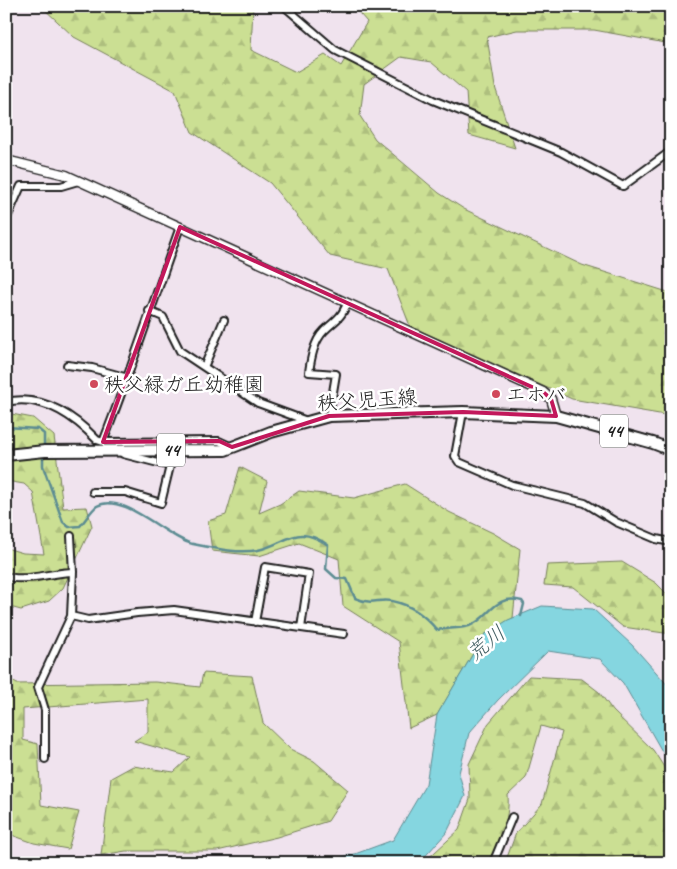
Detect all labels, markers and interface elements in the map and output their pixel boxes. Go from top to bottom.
place label: 秩父緑ガ丘幼稚園 [104,372,264,397]
marker: 秩父緑ガ丘幼稚園 [88,378,100,390]
place label: エホバ [506,382,566,407]
street label: 秩父児玉線 [316,384,418,416]
marker: エホバ [490,388,502,400]
road number: 44 [600,414,628,448]
road number: 44 [157,434,185,466]
water label: 荒川 [461,620,511,666]

